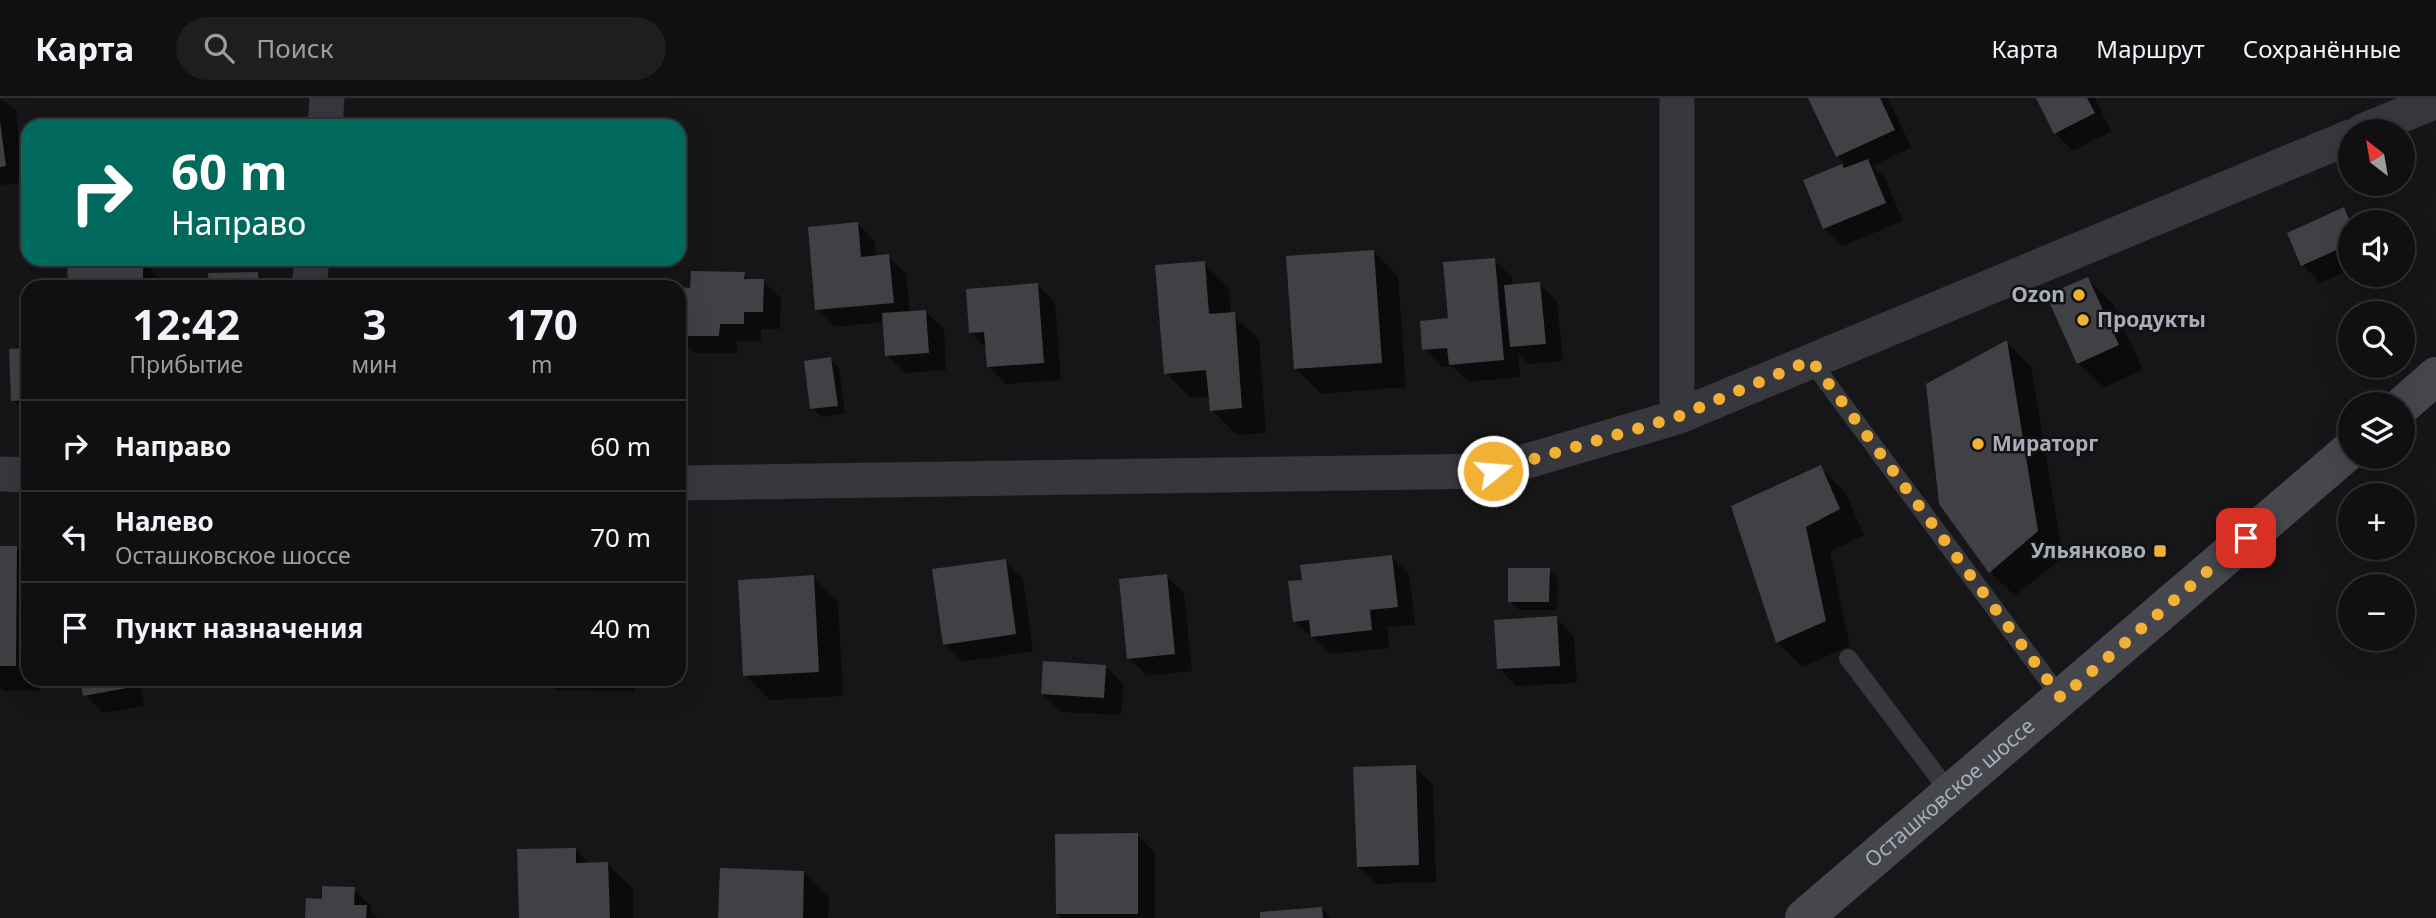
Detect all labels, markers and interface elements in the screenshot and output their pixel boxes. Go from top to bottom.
search box [176,17,666,80]
text: Карта [35,26,134,71]
icon: search [200,29,238,67]
text: Поиск [256,30,333,66]
text: Карта [1991,32,2058,65]
text: Маршрут [2096,32,2205,65]
text: Сохранённые [2243,32,2401,65]
north arrow [2338,119,2415,196]
map controls [2338,119,2415,651]
text: 60 m [171,138,288,204]
icon: right [56,147,147,238]
text: Направо [171,201,306,244]
button: sound [2338,210,2415,287]
place label: Ozon [2011,280,2065,308]
marker: Ozon [2071,287,2087,303]
text: 12:42 [132,295,240,352]
text: 3 [362,295,386,352]
text: 170 [506,295,578,352]
button: search [2338,301,2415,378]
place label: Продукты [2097,305,2206,333]
marker: Продукты [2075,312,2091,328]
text: Прибытие [129,348,243,380]
text: мин [351,348,397,380]
text: m [531,348,553,380]
button: layers [2338,392,2415,469]
icon: right [56,427,94,465]
text: Направо [115,428,231,464]
text: 60 m [590,428,651,464]
place label: Мираторг [1992,429,2098,457]
position arrow [1456,434,1530,508]
marker: Мираторг [1970,436,1986,452]
button: + [2338,483,2415,560]
text: Налево [115,503,214,539]
pin [2216,508,2276,568]
icon: left [56,518,94,556]
text: 70 m [590,519,651,555]
icon: arrive [2227,519,2265,557]
place label: Ульянково [2031,536,2146,564]
text: Осташковское шоссе [115,539,351,571]
marker: Ульянково [2152,543,2168,559]
button: − [2338,574,2415,651]
icon: arrive [56,609,94,647]
text: Пункт назначения [115,610,363,646]
text: 40 m [590,610,651,646]
street label: Осташковское шоссе [1858,712,2040,873]

